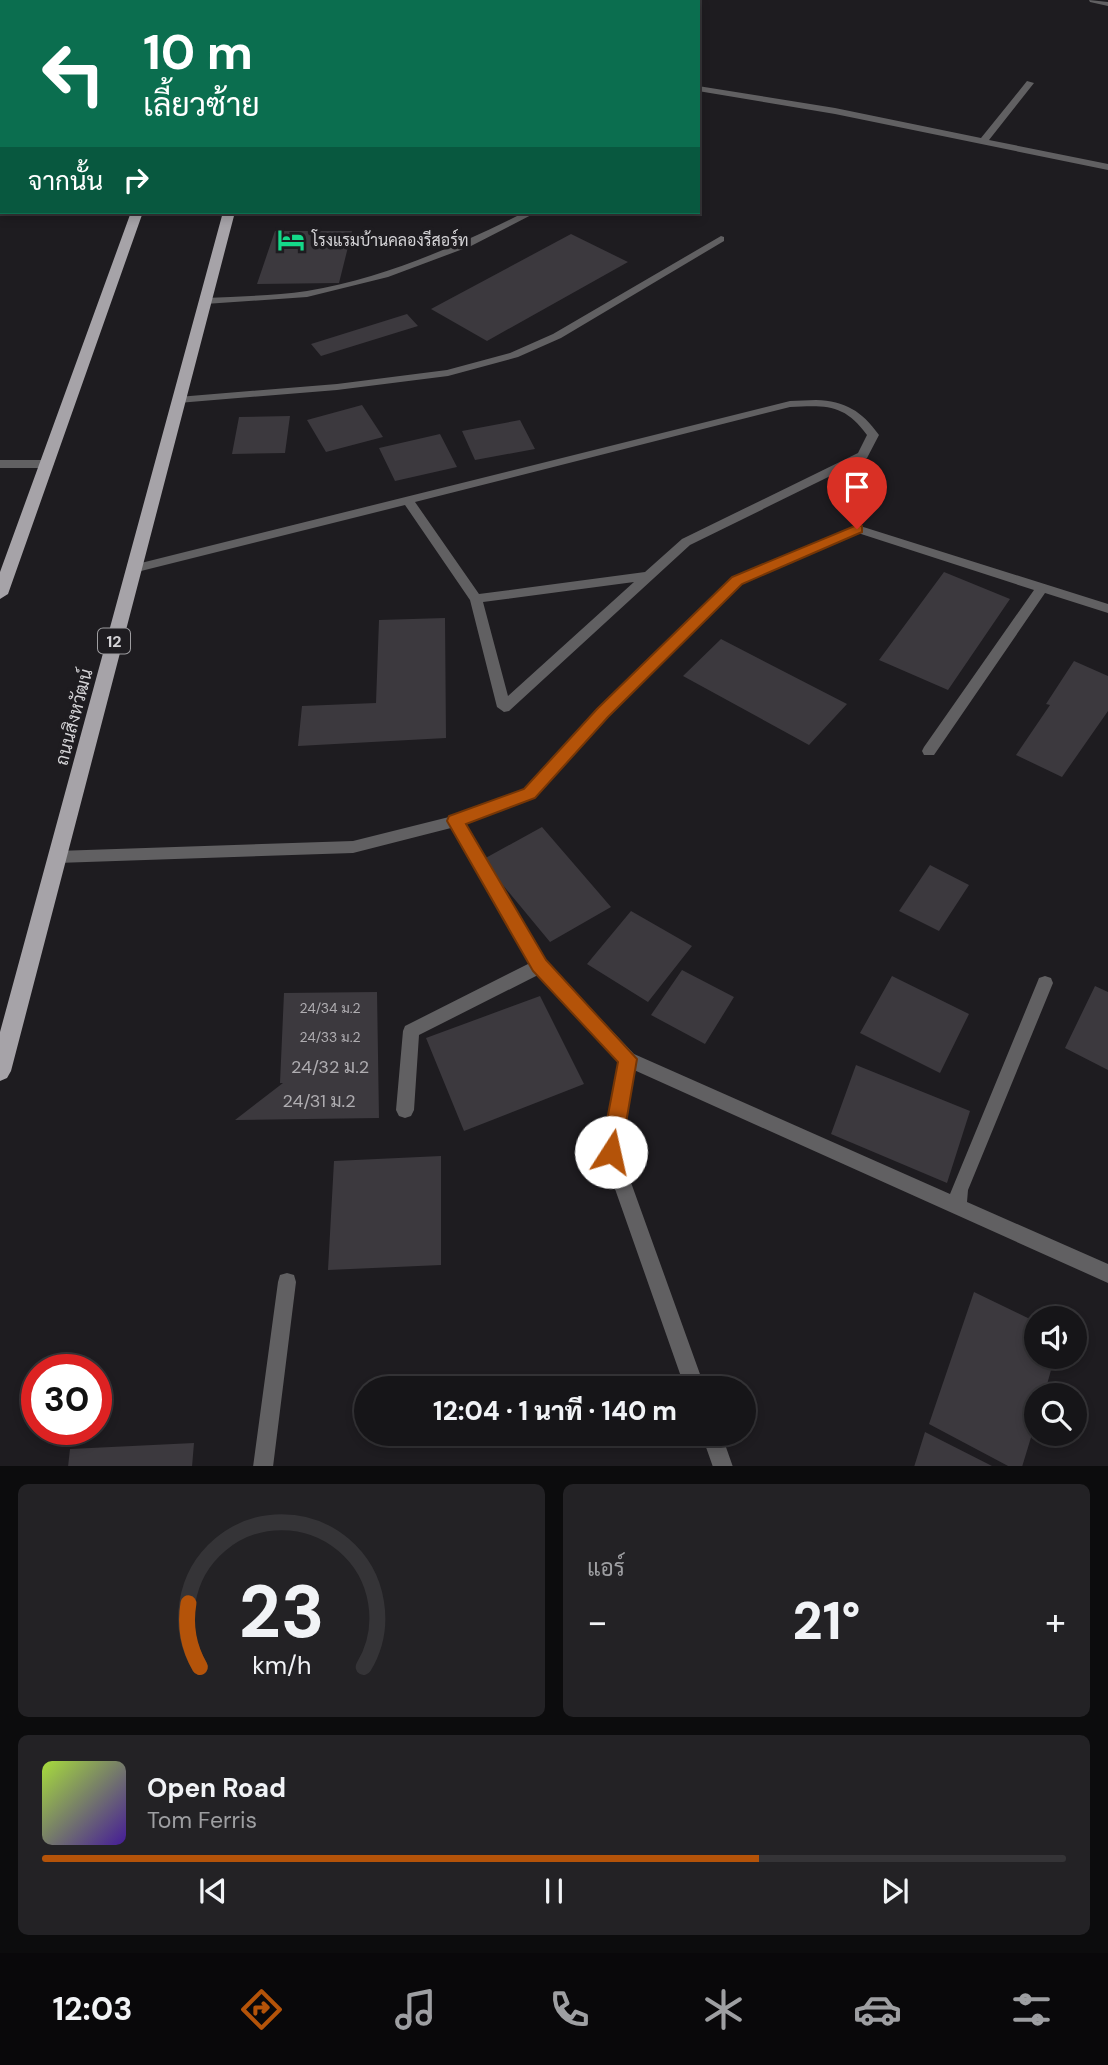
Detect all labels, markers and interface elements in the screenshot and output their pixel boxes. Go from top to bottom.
text: 10 m [143,20,253,84]
icon: left [28,28,119,119]
text: เลี้ยวซ้าย [143,84,260,126]
icon: right [117,161,155,199]
text: จากนั้น [28,164,103,198]
hotel icon: โรงแรมบ้านคลองรีสอร์ท [276,225,306,255]
place label: โรงแรมบ้านคลองรีสอร์ท [311,228,468,251]
pin [827,457,887,529]
icon: arrive [838,468,876,506]
road number: 12 [98,628,130,654]
street label: ถนนสิงหวัฒน์ [49,666,98,768]
house number: 24/34 ม.2 [299,999,361,1017]
house number: 24/33 ม.2 [300,1028,360,1046]
house number: 24/32 ม.2 [291,1055,369,1079]
house number: 24/31 ม.2 [282,1089,356,1113]
position arrow [574,1115,648,1189]
map controls [1024,1306,1087,1446]
button: sound [1024,1306,1087,1369]
speed limit sign: 30 [21,1354,112,1445]
button: search [1024,1383,1087,1446]
text: 12:04 · 1 นาที · 140 m [433,1394,677,1428]
text: แอร์ [587,1553,625,1583]
text: 23 [239,1565,324,1660]
text: 21° [792,1587,861,1655]
text: − [587,1597,608,1647]
text: + [1045,1597,1066,1647]
text: km/h [252,1648,311,1681]
text: Open Road [147,1771,286,1805]
text: Tom Ferris [147,1805,257,1835]
icon: previous [194,1872,232,1910]
icon: pause [535,1872,573,1910]
icon: next [876,1872,914,1910]
icon: directions [237,1985,286,2034]
icon: music [391,1985,440,2034]
icon: phone [545,1985,594,2034]
icon: climate [699,1985,748,2034]
icon: car [853,1985,902,2034]
icon: filters [1007,1985,1056,2034]
text: 12:03 [52,1988,133,2030]

